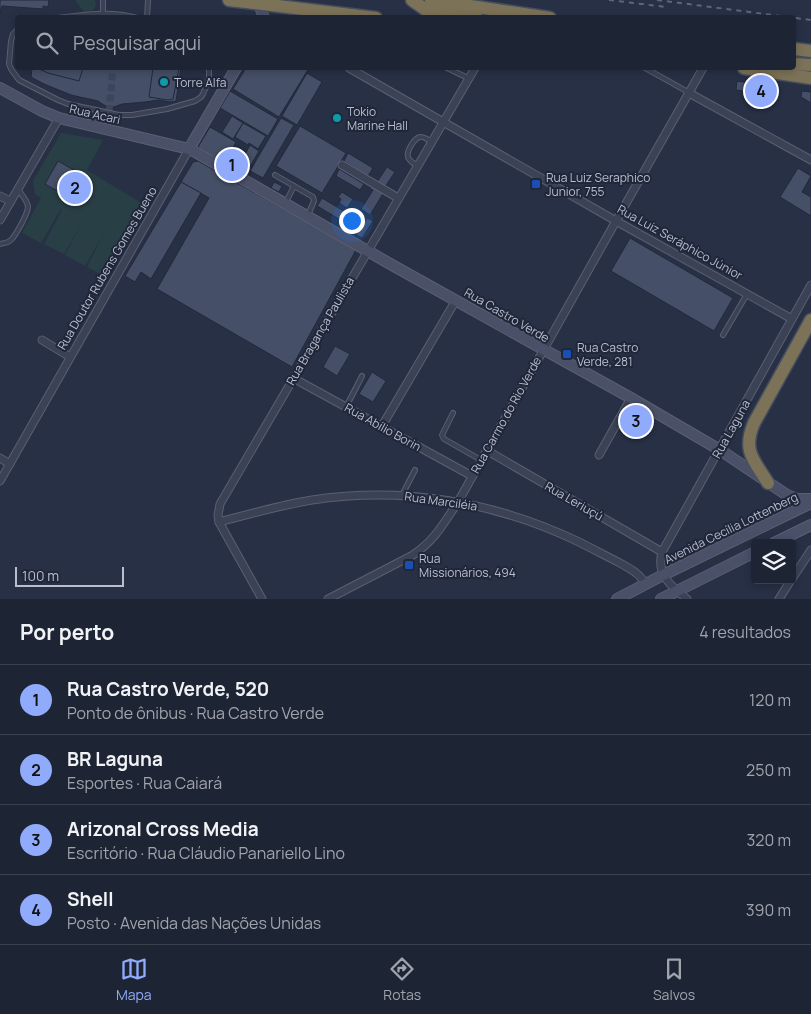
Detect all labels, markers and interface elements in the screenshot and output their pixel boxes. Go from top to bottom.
search box [15,15,796,70]
icon: search [33,29,61,57]
text: Pesquisar aqui [73,30,201,56]
pin: 4 [745,72,777,110]
place label: Torre Alfa [174,74,226,91]
marker: Torre Alfa [158,76,170,88]
street label: Rua Acari [68,100,122,128]
place label: Tokio Marine Hall [347,103,408,134]
marker: Tokio Marine Hall [331,112,343,124]
pin: 1 [216,146,248,184]
pin: 2 [59,169,91,207]
place label: Rua Luiz Seraphico Junior, 755 [546,169,650,200]
marker: Rua Luiz Seraphico Junior, 755 [530,178,542,190]
street label: Rua Doutor Rubens Gomes Bueno [53,183,161,353]
street label: Rua Luiz Seráphico Júnior [614,200,746,284]
your location [339,208,365,234]
street label: Rua Bragança Paulista [282,274,358,388]
street label: Rua Castro Verde [461,284,553,346]
place label: Rua Castro Verde, 281 [577,339,638,370]
marker: Rua Castro Verde, 281 [561,348,573,360]
street label: Rua Carmo do Rio Verde [467,353,545,477]
street label: Rua Laguna [708,397,754,461]
street label: Rua Abílio Borin [342,399,424,455]
pin: 3 [620,402,652,440]
street label: Rua Leriuçú [542,477,606,525]
street label: Rua Marciléia [404,487,478,515]
street label: Avenida Cecília Lottenberg [661,488,801,568]
map controls [751,539,796,584]
button: layers [751,539,796,584]
place label: Rua Missionários, 494 [419,550,516,581]
marker: Rua Missionários, 494 [403,559,415,571]
scale bar [15,564,124,587]
text: 100 m [22,566,59,585]
text: Por perto [20,618,114,646]
text: 4 resultados [699,621,791,643]
text: Rua Castro Verde, 520 [67,676,269,702]
text: 1 [32,689,40,711]
text: 120 m [749,689,791,711]
text: Ponto de ônibus · Rua Castro Verde [67,702,324,724]
text: BR Laguna [67,746,163,772]
text: 2 [31,759,41,781]
text: 250 m [746,759,791,781]
text: Esportes · Rua Caiará [67,772,222,794]
text: Arizonal Cross Media [67,816,259,842]
text: 3 [31,829,41,851]
text: 320 m [747,829,791,851]
text: Escritório · Rua Cláudio Panariello Lino [67,842,345,864]
text: Shell [67,886,113,912]
text: 4 [31,899,41,921]
text: 390 m [746,899,791,921]
text: Posto · Avenida das Nações Unidas [67,912,321,934]
tab: Mapa [116,955,152,1004]
tab: Rotas [383,955,421,1004]
tab: Salvos [653,955,695,1004]

